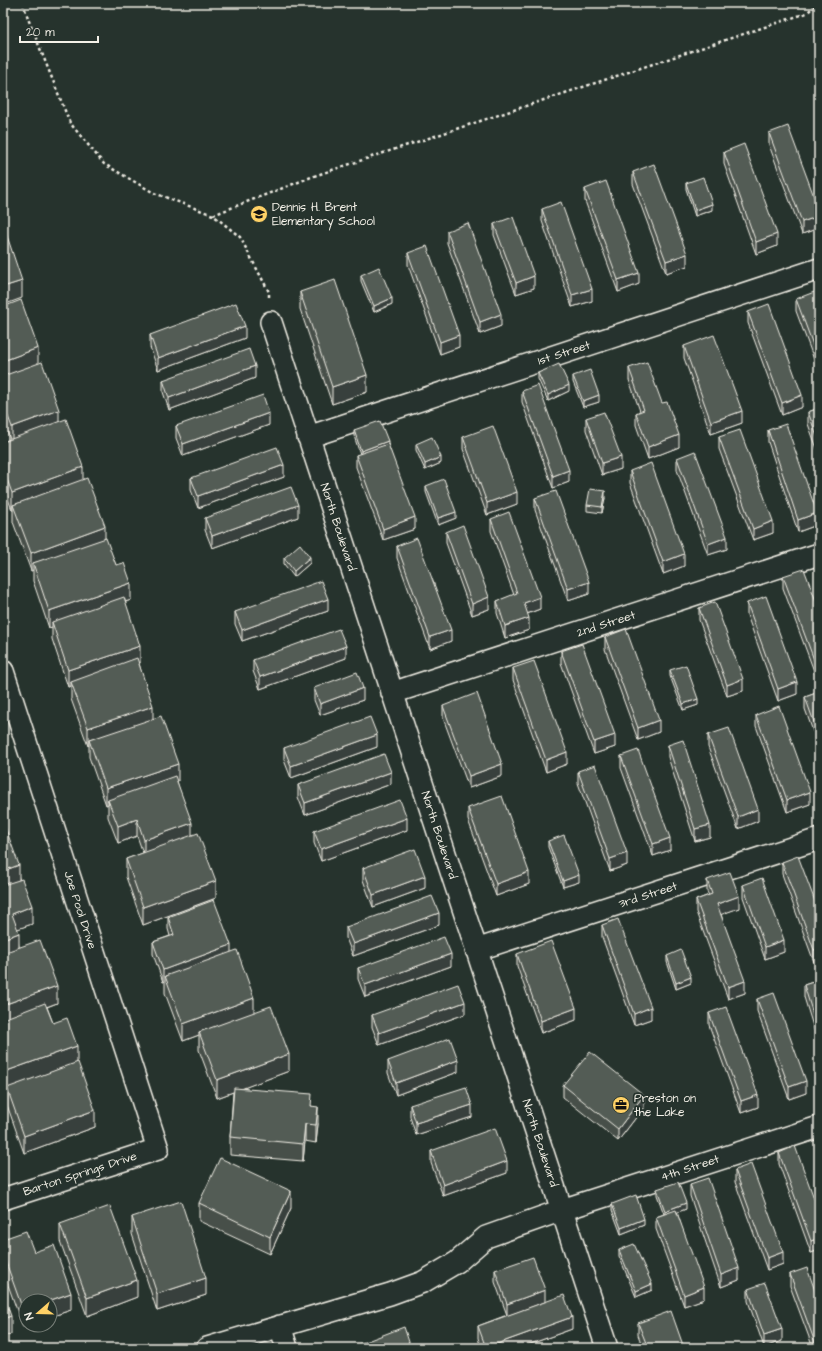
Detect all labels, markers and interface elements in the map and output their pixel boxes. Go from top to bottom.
scale bar [20,18,98,44]
text: 20 m [26,24,55,41]
place label: Dennis H. Brent Elementary School [272,199,375,231]
school or university icon: Dennis H. Brent Elementary School [249,204,269,224]
street label: 1st Street [536,336,593,369]
street label: North Boulevard [316,481,360,573]
street label: 2nd Street [574,606,638,641]
street label: North Boulevard [417,789,461,881]
street label: Joe Pool Drive [59,869,101,952]
street label: 3rd Street [617,877,680,912]
place label: Preston on the Lake [634,1090,696,1121]
office icon: Preston on the Lake [611,1095,631,1115]
street label: North Boulevard [518,1097,562,1189]
street label: Barton Springs Drive [21,1147,140,1201]
street label: 4th Street [658,1150,722,1185]
north arrow [18,1293,58,1333]
text: N [21,1310,37,1322]

